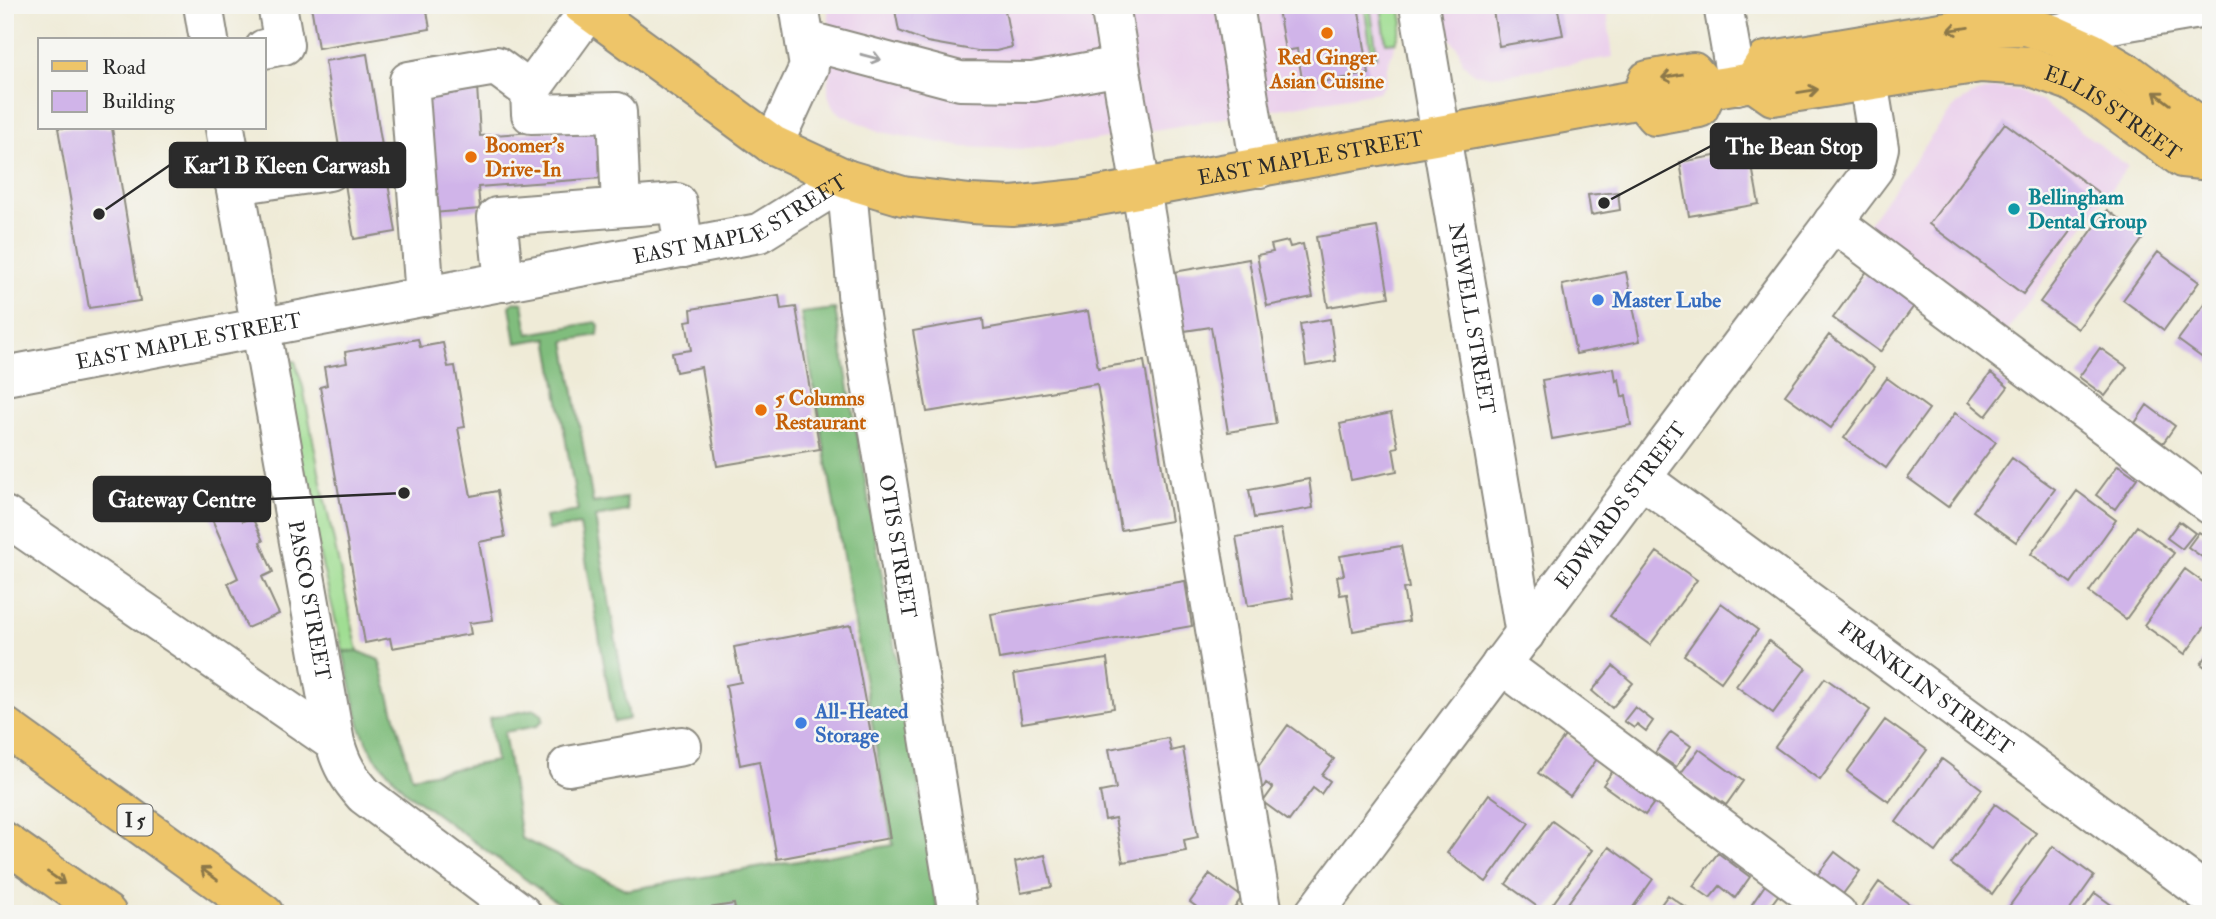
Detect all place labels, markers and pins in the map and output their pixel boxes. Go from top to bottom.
marker: Red Ginger Asian Cuisine [1319,25,1335,41]
place label: Red Ginger Asian Cuisine [1269,44,1384,95]
callout: The Bean Stop [1711,124,1876,168]
place label: Boomer's Drive-In [485,132,564,183]
callout: Kar'l B Kleen Carwash [170,143,405,187]
marker: Boomer's Drive-In [463,149,479,165]
place label: Bellingham Dental Group [2028,184,2147,235]
marker: Bellingham Dental Group [2006,201,2022,217]
place label: Master Lube [1611,287,1721,314]
marker: Master Lube [1590,292,1606,308]
place label: 5 Columns Restaurant [775,385,866,436]
marker: 5 Columns Restaurant [753,402,769,418]
callout: Gateway Centre [94,477,270,521]
place label: All-Heated Storage [814,698,909,749]
marker: All-Heated Storage [793,715,809,731]

